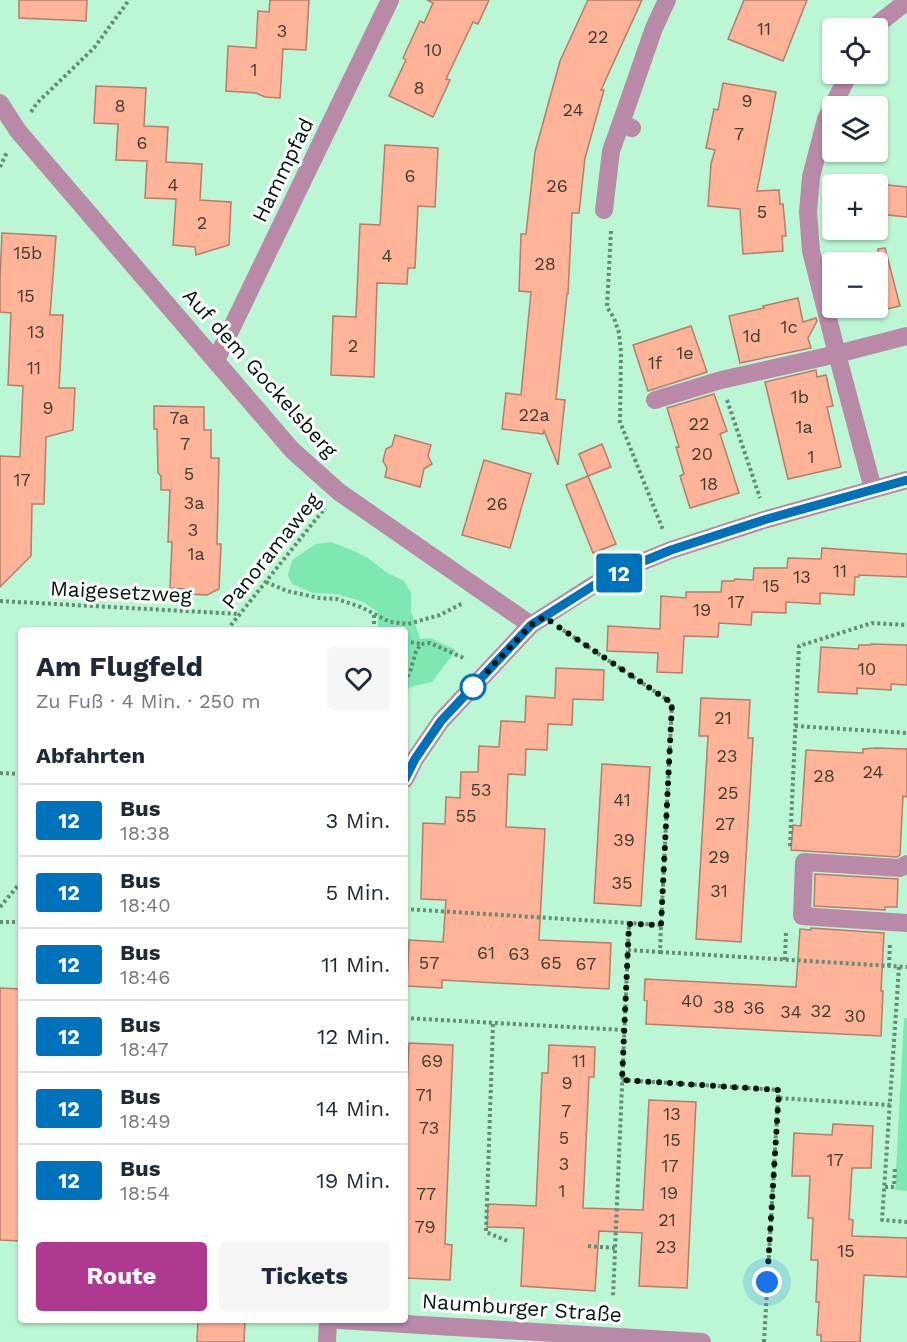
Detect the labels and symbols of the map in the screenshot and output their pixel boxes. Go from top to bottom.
house number: 11 [757,18,771,39]
house number: 3 [277,20,287,41]
house number: 22 [588,26,609,47]
house number: 10 [424,39,442,60]
house number: 1 [250,59,258,80]
house number: 8 [413,77,425,98]
house number: 9 [741,90,753,111]
house number: 8 [114,95,126,116]
house number: 24 [563,99,583,120]
street label: Hammpfad [247,114,319,226]
house number: 7 [734,123,744,144]
house number: 6 [137,132,147,153]
house number: 6 [405,165,415,186]
house number: 4 [168,174,179,195]
house number: 26 [546,175,568,196]
house number: 5 [757,201,767,222]
house number: 2 [197,212,207,233]
house number: 15b [14,242,42,263]
house number: 4 [382,245,393,266]
house number: 28 [534,253,556,274]
street label: Auf dem Gockelsberg [178,283,343,463]
house number: 15 [17,285,35,306]
house number: 1c [780,316,798,337]
house number: 13 [27,321,45,342]
house number: 1d [743,325,761,346]
house number: 2 [348,335,358,356]
house number: 1e [676,342,694,363]
house number: 1f [648,352,662,373]
house number: 11 [27,357,41,378]
house number: 1b [791,386,809,407]
house number: 9 [42,397,54,418]
house number: 22a [518,404,550,425]
house number: 7a [169,407,189,428]
house number: 22 [689,413,710,434]
house number: 1a [795,416,813,437]
house number: 7 [180,433,190,454]
house number: 20 [691,443,713,464]
house number: 1 [807,446,815,467]
house number: 5 [184,463,194,484]
house number: 17 [13,469,31,490]
house number: 18 [700,473,718,494]
street label: Panoramaweg [216,487,326,614]
house number: 3a [184,492,204,513]
house number: 26 [486,493,508,514]
house number: 3 [188,519,198,540]
house number: 1a [187,543,205,564]
line badge: 12 [592,554,646,592]
house number: 11 [833,560,847,581]
house number: 13 [793,566,811,587]
street label: Maigesetzweg [49,575,193,608]
house number: 15 [762,575,780,596]
house number: 17 [727,591,745,612]
house number: 19 [693,599,711,620]
house number: 10 [858,658,876,679]
unlabelled marker [460,674,486,700]
house number: 21 [714,707,732,728]
house number: 23 [717,745,738,766]
house number: 24 [863,761,883,782]
house number: 28 [813,765,835,786]
house number: 53 [471,779,491,800]
house number: 25 [718,782,738,803]
house number: 41 [613,789,631,810]
house number: 55 [456,805,476,826]
house number: 27 [715,813,735,834]
house number: 39 [613,829,635,850]
house number: 29 [708,846,730,867]
house number: 35 [612,872,632,893]
house number: 31 [710,880,728,901]
house number: 61 [477,942,495,963]
house number: 63 [508,943,530,964]
house number: 57 [419,952,439,973]
house number: 65 [540,952,562,973]
house number: 67 [576,953,596,974]
house number: 40 [681,990,703,1011]
house number: 38 [713,996,735,1017]
house number: 36 [743,997,765,1018]
house number: 32 [811,1000,832,1021]
house number: 34 [780,1001,802,1022]
house number: 30 [844,1005,866,1026]
house number: 69 [421,1050,443,1071]
house number: 11 [572,1050,586,1071]
house number: 9 [561,1072,573,1093]
house number: 71 [415,1084,433,1105]
house number: 7 [561,1100,571,1121]
house number: 13 [663,1103,681,1124]
house number: 73 [419,1117,439,1138]
house number: 5 [559,1127,569,1148]
house number: 15 [663,1129,681,1150]
house number: 17 [826,1149,844,1170]
house number: 3 [559,1153,569,1174]
house number: 17 [661,1155,679,1176]
house number: 1 [558,1180,566,1201]
house number: 19 [660,1182,678,1203]
house number: 77 [416,1183,436,1204]
house number: 21 [658,1209,676,1230]
house number: 79 [414,1216,436,1237]
house number: 23 [656,1236,677,1257]
house number: 15 [837,1240,855,1261]
your location [752,1267,782,1297]
street label: Naumburger Straße [421,1288,623,1327]

